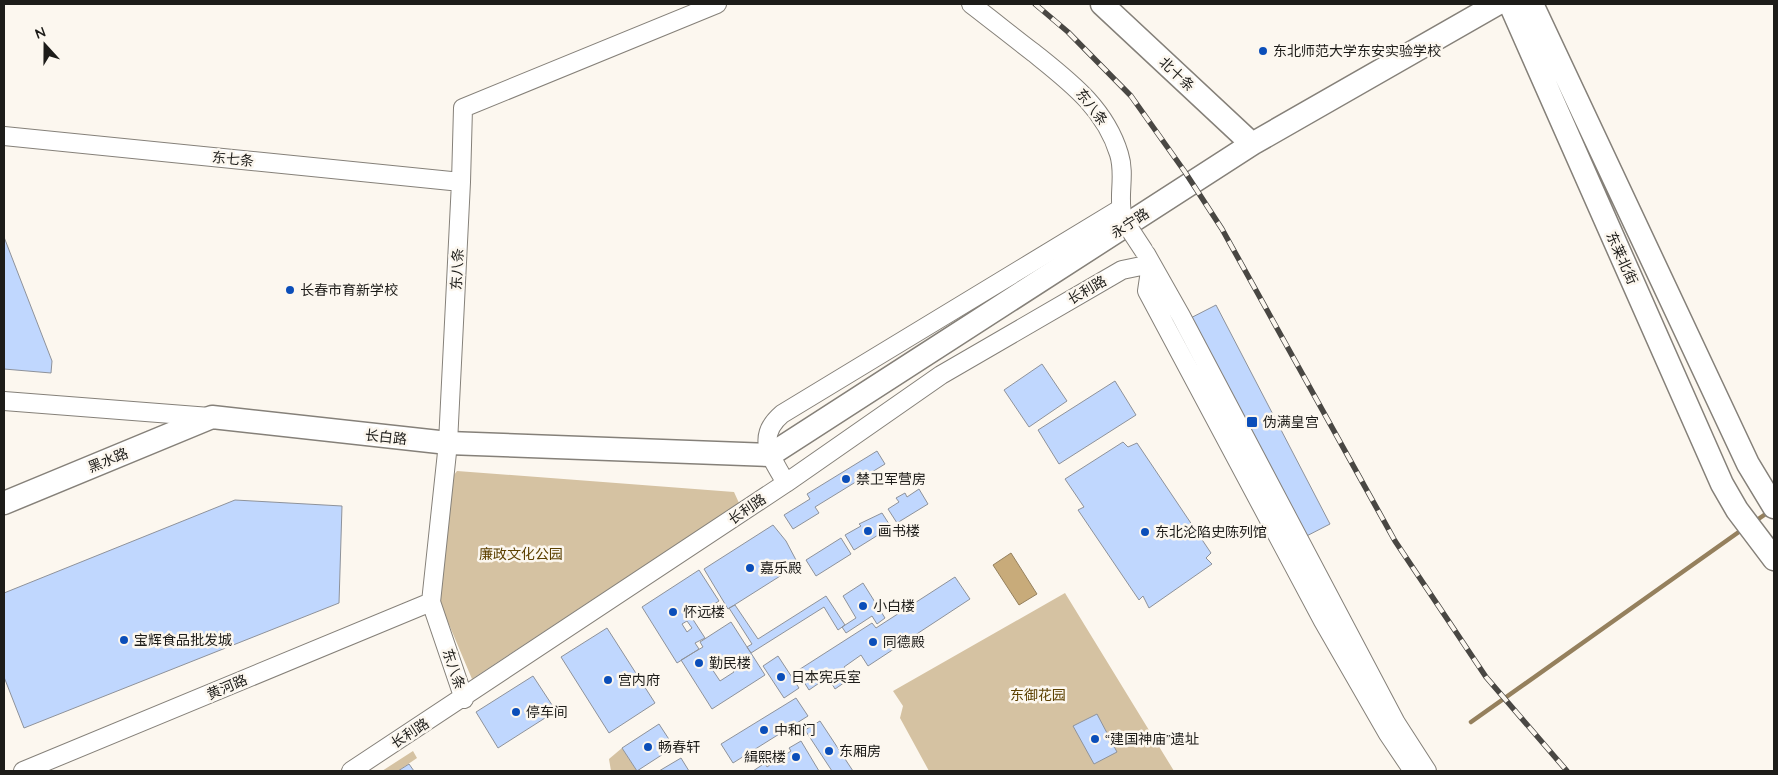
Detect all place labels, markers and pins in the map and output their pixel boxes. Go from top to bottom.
place label: 东北师范大学东安实验学校 [1273,42,1441,60]
marker: 东北师范大学东安实验学校 [1257,45,1269,57]
place label: 长春市育新学校 [300,281,398,299]
marker: 长春市育新学校 [284,284,296,296]
place label: 伪满皇宫 [1263,413,1319,431]
marker: 伪满皇宫 [1245,415,1259,429]
place label: 禁卫军营房 [856,470,926,488]
marker: 禁卫军营房 [840,473,852,485]
place label: 画书楼 [878,522,920,540]
place label: 东北沦陷史陈列馆 [1155,523,1267,541]
marker: 画书楼 [862,525,874,537]
marker: 东北沦陷史陈列馆 [1139,526,1151,538]
place label: 嘉乐殿 [760,559,802,577]
marker: 嘉乐殿 [744,562,756,574]
place label: 小白楼 [873,597,915,615]
marker: 小白楼 [857,600,869,612]
place label: 怀远楼 [683,603,725,621]
marker: 怀远楼 [667,606,679,618]
place label: 宝辉食品批发城 [134,631,232,649]
place label: 同德殿 [883,633,925,651]
marker: 宝辉食品批发城 [118,634,130,646]
marker: 同德殿 [867,636,879,648]
place label: 勤民楼 [709,654,751,672]
marker: 勤民楼 [693,657,705,669]
place label: 日本宪兵室 [791,668,861,686]
place label: 宫内府 [618,671,660,689]
marker: 日本宪兵室 [775,671,787,683]
marker: 宫内府 [602,674,614,686]
place label: 停车间 [526,703,568,721]
marker: 停车间 [510,706,522,718]
place label: 中和门 [774,721,816,739]
marker: 中和门 [758,724,770,736]
place label: “建国神庙”遗址 [1105,730,1199,748]
marker: “建国神庙”遗址 [1089,733,1101,745]
place label: 畅春轩 [658,738,700,756]
marker: 畅春轩 [642,741,654,753]
place label: 东厢房 [839,742,881,760]
marker: 东厢房 [823,745,835,757]
place label: 緝熙楼 [744,748,786,766]
marker: 緝熙楼 [790,751,802,763]

